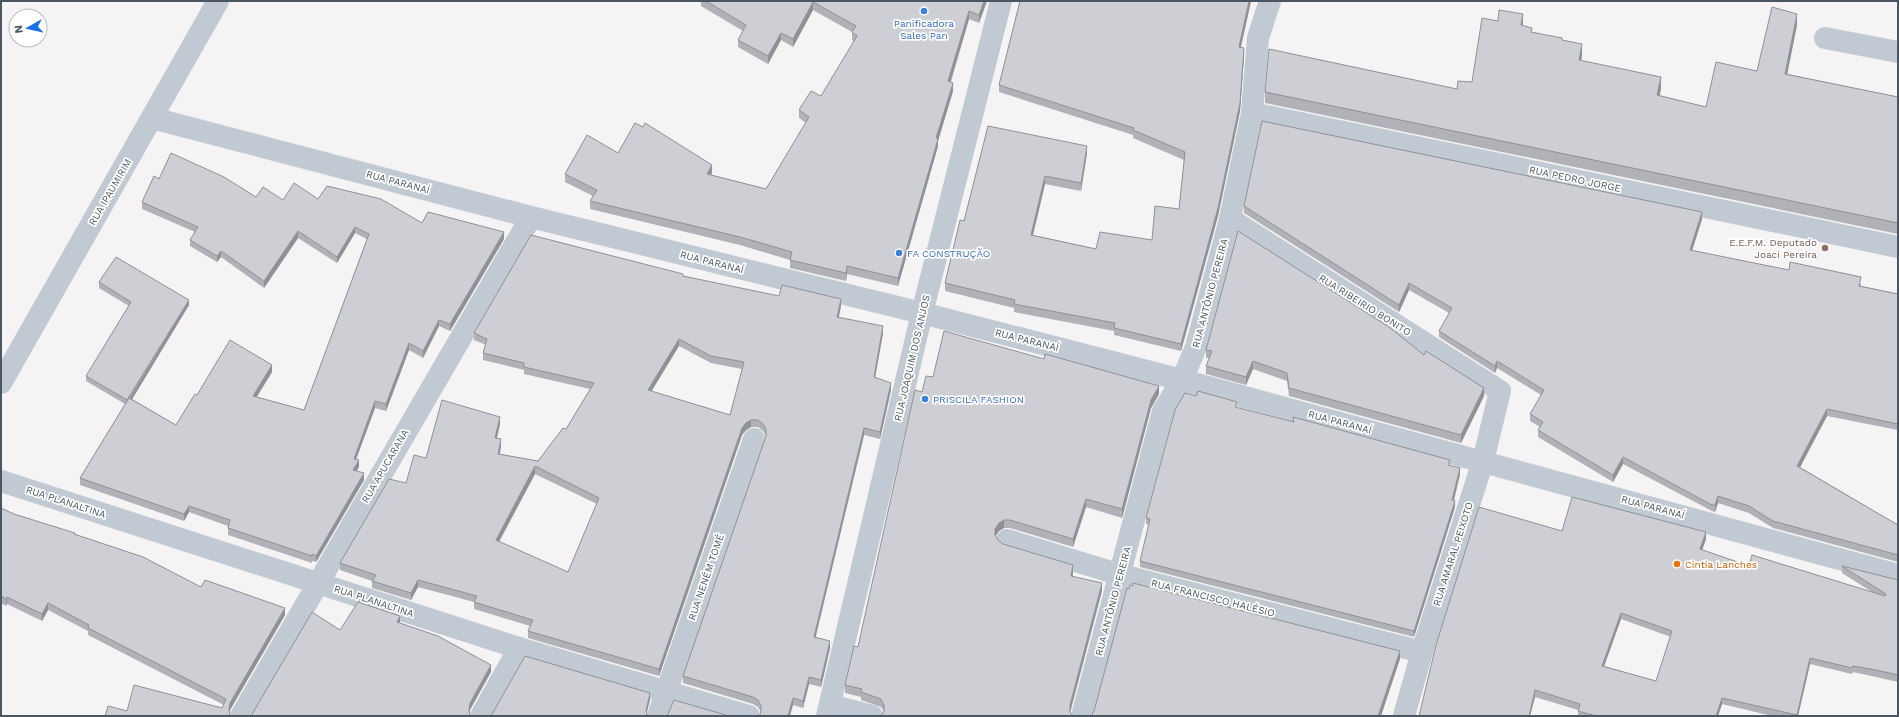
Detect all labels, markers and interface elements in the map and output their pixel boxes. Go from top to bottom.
marker: Panificadora Sales Pan [919,6,929,16]
north arrow [8,8,48,48]
place label: Panificadora Sales Pan [894,18,954,41]
text: N [12,24,26,34]
street label: RUA IPAUMIRIM [87,157,133,227]
street label: RUA PEDRO JORGE [1528,164,1622,194]
street label: RUA PARANAÍ [365,168,431,196]
street label: RUA ANTÔNIO PEREIRA [1190,237,1230,349]
place label: E.E.F.M. Deputado Joaci Pereira [1729,237,1817,260]
marker: E.E.F.M. Deputado Joaci Pereira [1820,243,1830,253]
marker: FA CONSTRUÇÃO [894,248,904,258]
place label: FA CONSTRUÇÃO [907,248,990,259]
street label: RUA PARANAÍ [679,249,745,275]
street label: RUA RIBEIRIO BONITO [1317,272,1413,338]
street label: RUA JOAQUIM DOS ANJOS [892,294,932,422]
street label: RUA PARANAÍ [994,327,1060,353]
marker: PRISCILA FASHION [920,394,930,404]
place label: PRISCILA FASHION [933,394,1024,405]
street label: RUA PARANAÍ [1307,408,1373,436]
street label: RUA APUCARANA [359,427,411,505]
street label: RUA PLANALTINA [25,484,108,520]
street label: RUA PARANAÍ [1620,493,1686,521]
street label: RUA AMARAL PEIXOTO [1431,501,1475,607]
street label: RUA NENÉM TOMÉ [686,532,726,622]
street label: RUA ANTÔNIO PEREIRA [1093,545,1133,657]
marker: Cintia Lanches [1672,559,1682,569]
place label: Cintia Lanches [1685,559,1757,570]
street label: RUA FRANCISCO HALÉSIO [1150,577,1276,619]
street label: RUA PLANALTINA [333,583,416,619]

